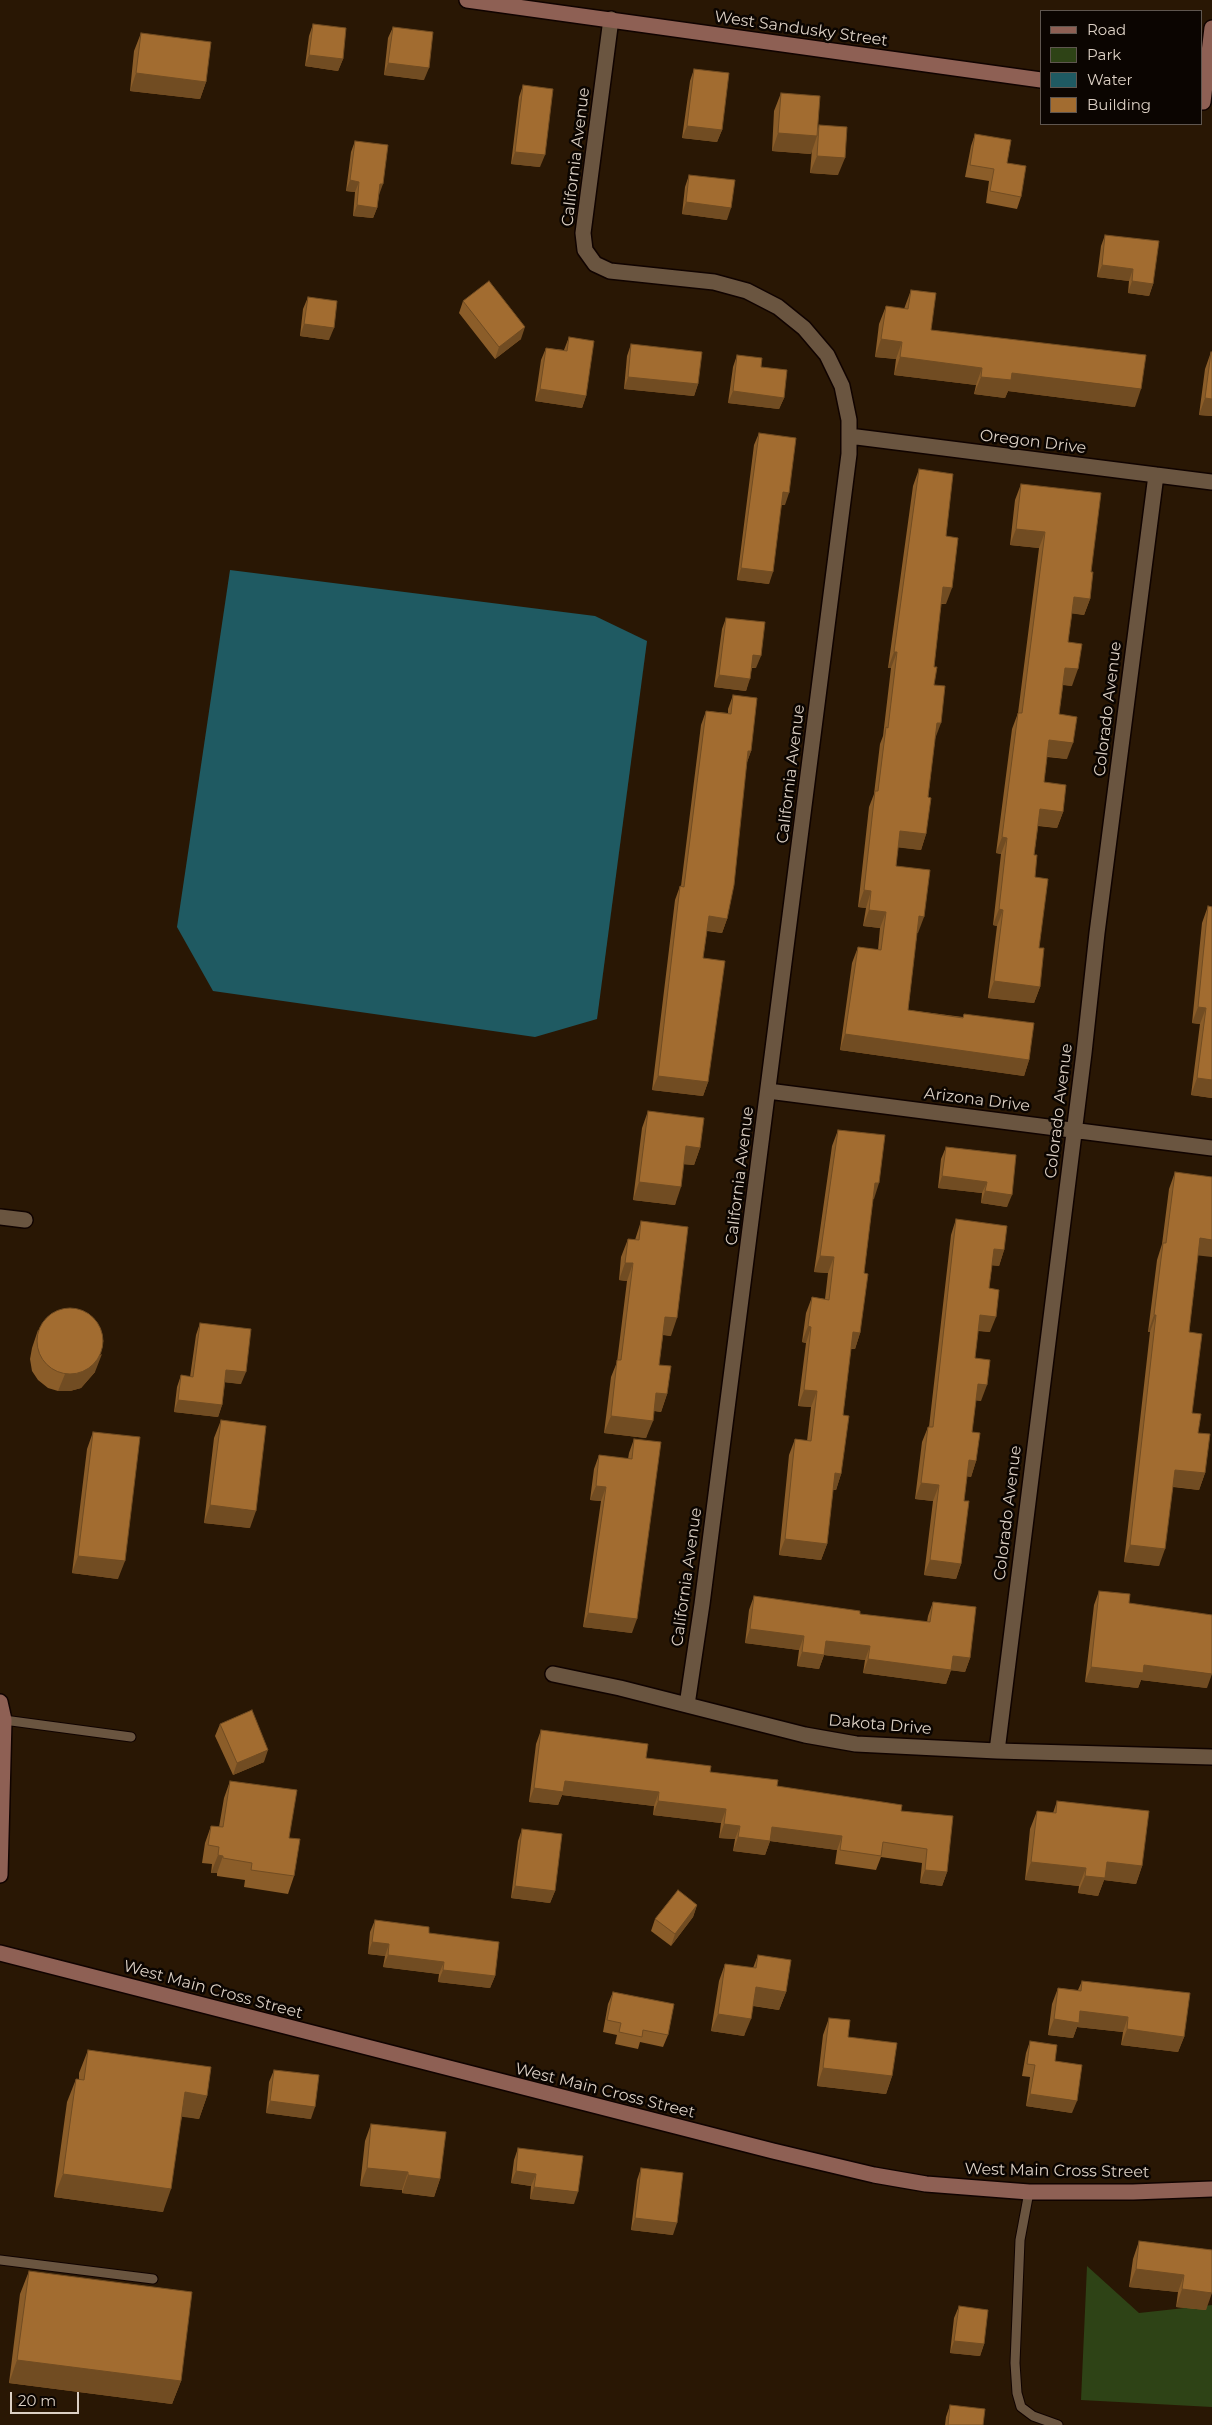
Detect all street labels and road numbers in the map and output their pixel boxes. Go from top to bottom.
street label: West Sandusky Street [713,7,889,51]
street label: California Avenue [558,86,594,228]
street label: Oregon Drive [979,426,1087,458]
street label: Colorado Avenue [1090,640,1126,778]
street label: California Avenue [773,703,809,845]
street label: Colorado Avenue [1041,1042,1077,1180]
street label: Arizona Drive [923,1084,1031,1116]
street label: California Avenue [722,1105,758,1247]
street label: Colorado Avenue [990,1444,1026,1582]
street label: California Avenue [668,1506,706,1648]
street label: Dakota Drive [828,1711,932,1739]
street label: West Main Cross Street [121,1957,305,2023]
street label: West Main Cross Street [513,2059,697,2123]
street label: West Main Cross Street [964,2160,1150,2182]

